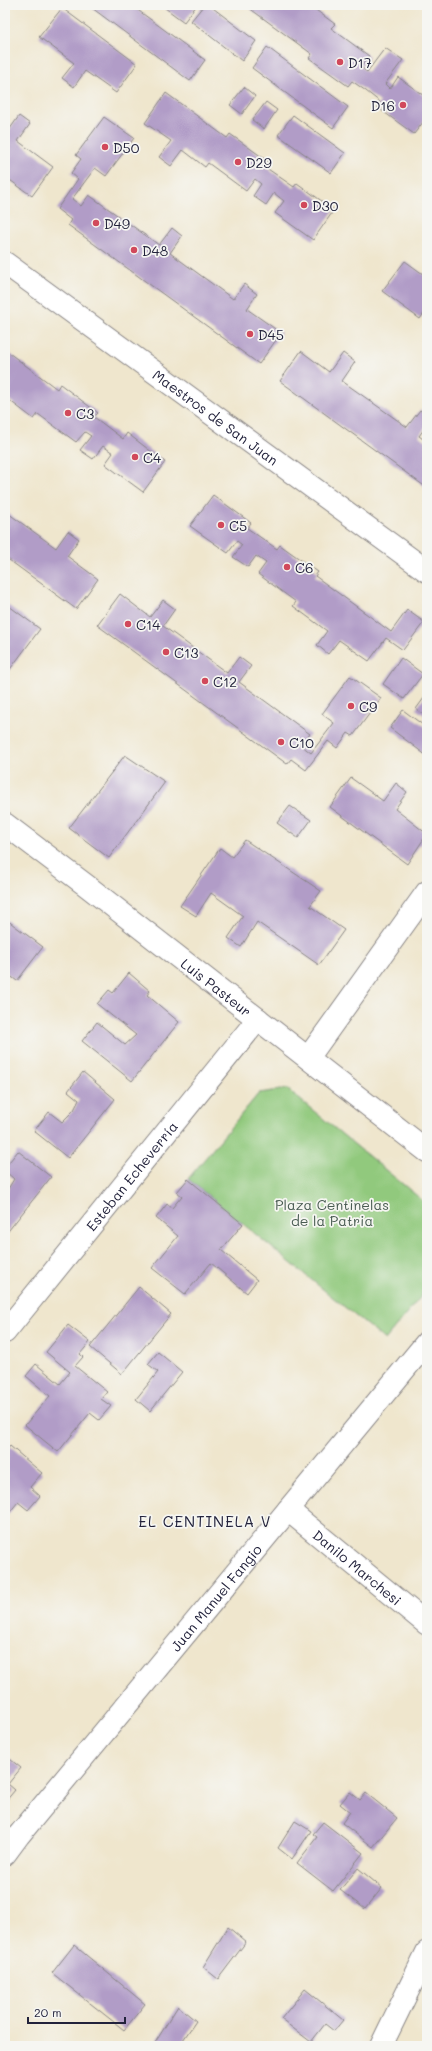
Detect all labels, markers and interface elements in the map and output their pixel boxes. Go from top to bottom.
place label: D17 [348,53,372,72]
marker: D17 [335,57,345,67]
place label: D16 [371,96,395,115]
marker: D16 [398,100,408,110]
place label: D50 [113,138,140,157]
marker: D50 [100,142,110,152]
place label: D29 [246,153,272,172]
marker: D29 [233,157,243,167]
place label: D30 [312,196,339,215]
marker: D30 [299,200,309,210]
place label: D49 [104,214,130,233]
marker: D49 [91,218,101,228]
place label: D48 [142,241,168,260]
marker: D48 [129,245,139,255]
place label: D45 [258,325,284,344]
marker: D45 [245,329,255,339]
street label: Maestros de San Juan [149,365,282,469]
place label: C3 [76,404,94,423]
marker: C3 [63,408,73,418]
place label: C4 [143,448,162,467]
marker: C4 [130,452,140,462]
place label: C5 [229,516,247,535]
marker: C5 [216,520,226,530]
place label: C6 [295,558,313,577]
marker: C6 [282,562,292,572]
place label: C14 [136,615,161,634]
marker: C14 [123,619,133,629]
place label: C13 [174,643,198,662]
marker: C13 [161,647,171,657]
place label: C12 [213,672,237,691]
marker: C12 [200,676,210,686]
place label: C9 [359,697,377,716]
marker: C9 [346,701,356,711]
place label: C10 [289,733,314,752]
marker: C10 [276,737,286,747]
street label: Luis Pasteur [177,954,256,1020]
street label: Esteban Echeverría [81,1117,181,1234]
park label: Plaza Centinelas de la Patria [275,1195,389,1230]
district label: EL CENTINELA V [139,1511,271,1531]
street label: Danilo Marchesi [309,1525,406,1609]
street label: Juan Manuel Fangio [166,1540,265,1655]
scale bar [28,1999,125,2025]
text: 20 m [34,2004,62,2020]

